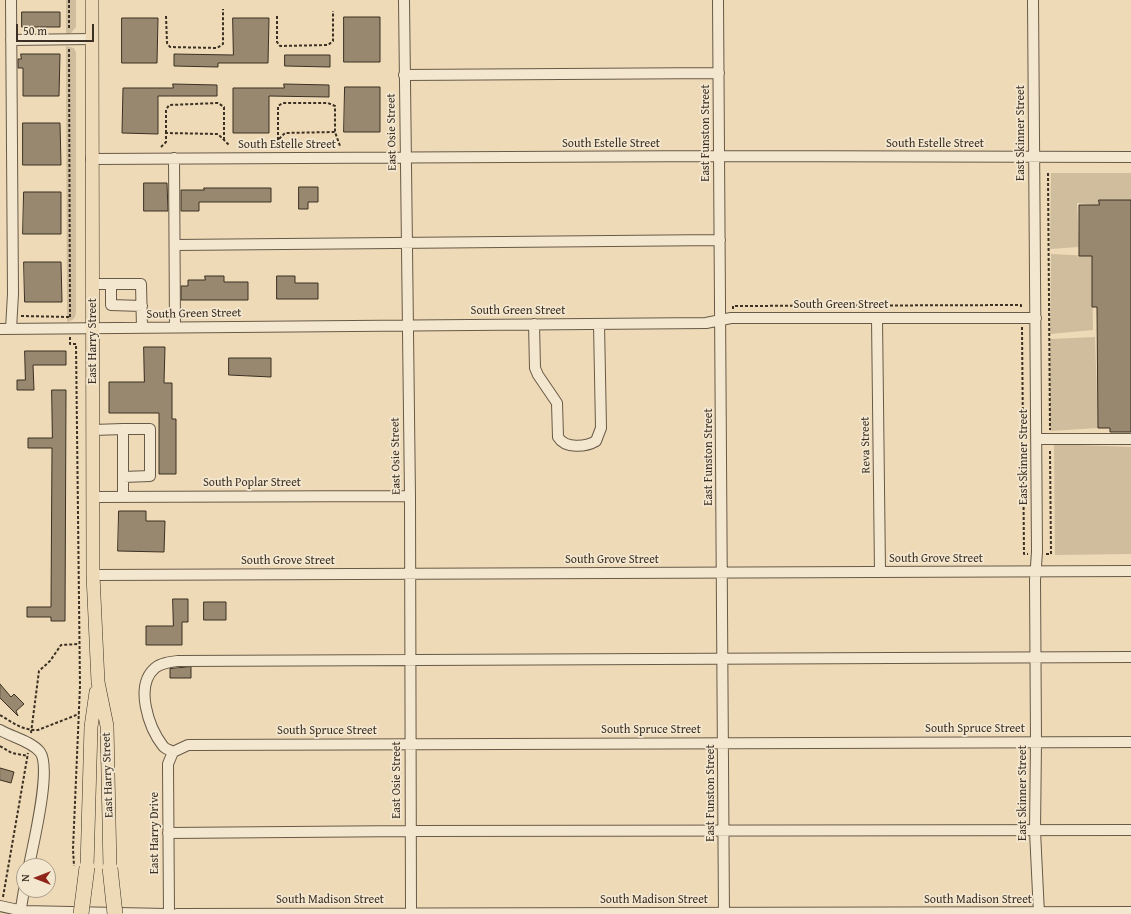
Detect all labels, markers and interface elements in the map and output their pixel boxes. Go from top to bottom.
scale bar [18,16,96,42]
text: 50 m [23,22,47,39]
street label: East Funston Street [699,84,713,182]
street label: East Skinner Street [1014,85,1028,181]
street label: East Osie Street [384,93,400,171]
street label: South Estelle Street [562,137,660,151]
street label: South Estelle Street [886,137,984,151]
street label: South Estelle Street [238,138,336,152]
street label: East Harry Street [86,298,100,384]
street label: South Green Street [794,298,888,312]
street label: South Green Street [471,304,565,318]
street label: South Green Street [146,306,242,322]
street label: East Funston Street [702,408,716,506]
street label: East Skinner Street [1017,409,1031,505]
street label: Reva Street [858,416,874,474]
street label: East Osie Street [388,417,404,495]
street label: South Poplar Street [203,476,301,490]
street label: South Grove Street [889,552,983,566]
street label: South Grove Street [565,553,659,567]
street label: South Grove Street [241,554,335,568]
street label: South Spruce Street [925,722,1025,736]
street label: South Spruce Street [601,723,701,737]
street label: South Spruce Street [277,724,377,738]
street label: East Harry Street [99,732,117,818]
street label: East Osie Street [390,741,404,819]
street label: East Funston Street [704,744,718,842]
street label: East Skinner Street [1016,745,1030,841]
street label: East Harry Drive [148,792,162,874]
north arrow [16,858,56,898]
text: N [17,874,33,882]
street label: South Madison Street [276,893,384,907]
street label: South Madison Street [600,893,708,907]
street label: South Madison Street [924,893,1032,907]

